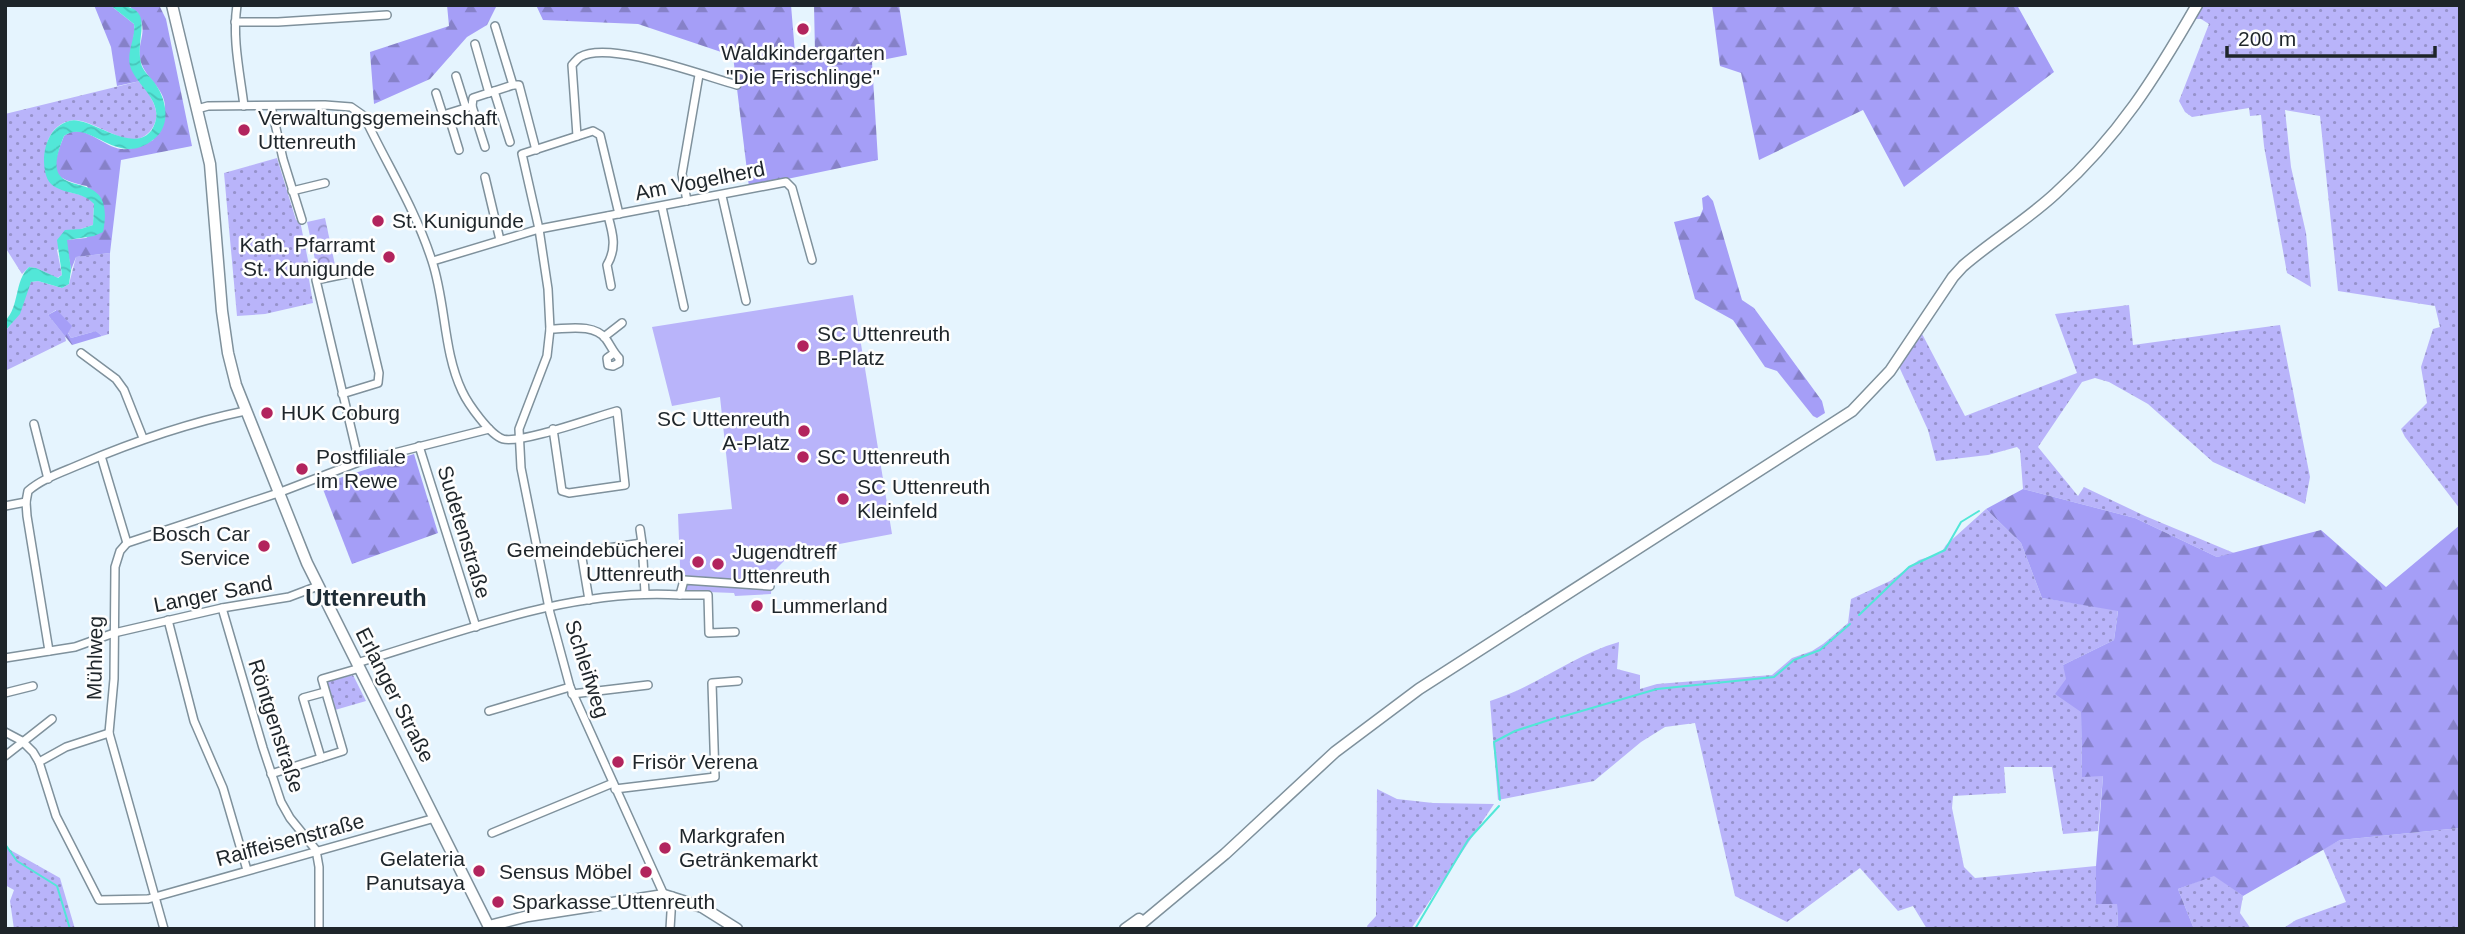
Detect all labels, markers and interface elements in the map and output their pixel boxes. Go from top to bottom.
scale bar [2227,14,2435,58]
marker: Waldkindergarten "Die Frischlinge" [795,21,811,37]
text: 200 m [2238,27,2296,50]
place label: Waldkindergarten "Die Frischlinge" [721,41,885,88]
place label: Verwaltungsgemeinschaft Uttenreuth [258,106,497,153]
marker: Verwaltungsgemeinschaft Uttenreuth [236,122,252,138]
street label: Am Vogelherd [633,157,767,204]
place label: St. Kunigunde [392,209,524,232]
marker: St. Kunigunde [370,213,386,229]
place label: Kath. Pfarramt St. Kunigunde [240,233,375,280]
marker: Kath. Pfarramt St. Kunigunde [381,249,397,265]
place label: SC Uttenreuth B-Platz [817,322,950,369]
marker: SC Uttenreuth B-Platz [795,338,811,354]
place label: HUK Coburg [281,401,400,424]
marker: HUK Coburg [259,405,275,421]
place label: SC Uttenreuth A-Platz [657,407,790,454]
marker: SC Uttenreuth A-Platz [796,423,812,439]
place label: Postfiliale im Rewe [316,445,406,492]
place label: SC Uttenreuth [817,445,950,468]
marker: SC Uttenreuth [795,449,811,465]
marker: Postfiliale im Rewe [294,461,310,477]
street label: Sudetenstraße [433,463,496,601]
place label: SC Uttenreuth Kleinfeld [857,475,990,522]
marker: SC Uttenreuth Kleinfeld [835,491,851,507]
place label: Bosch Car Service [152,522,250,569]
marker: Bosch Car Service [256,538,272,554]
place label: Gemeindebücherei Uttenreuth [507,538,684,585]
place label: Jugendtreff Uttenreuth [732,540,837,587]
marker: Gemeindebücherei Uttenreuth [690,554,706,570]
marker: Jugendtreff Uttenreuth [710,556,726,572]
street label: Langer Sand [152,571,274,616]
district label: Uttenreuth [305,584,427,611]
place label: Lummerland [771,594,888,617]
marker: Lummerland [749,598,765,614]
street label: Mühlweg [82,616,107,700]
street label: Schleifweg [561,617,614,721]
street label: Erlanger Straße [352,624,439,766]
street label: Röntgenstraße [244,656,309,795]
place label: Frisör Verena [632,750,758,773]
marker: Frisör Verena [610,754,626,770]
street label: Raiffeisenstraße [213,809,367,870]
place label: Markgrafen Getränkemarkt [679,824,818,871]
marker: Markgrafen Getränkemarkt [657,840,673,856]
place label: Gelateria Panutsaya [366,847,465,894]
place label: Sensus Möbel [499,860,632,883]
marker: Gelateria Panutsaya [471,863,487,879]
marker: Sensus Möbel [638,864,654,880]
place label: Sparkasse Uttenreuth [512,890,715,913]
marker: Sparkasse Uttenreuth [490,894,506,910]

